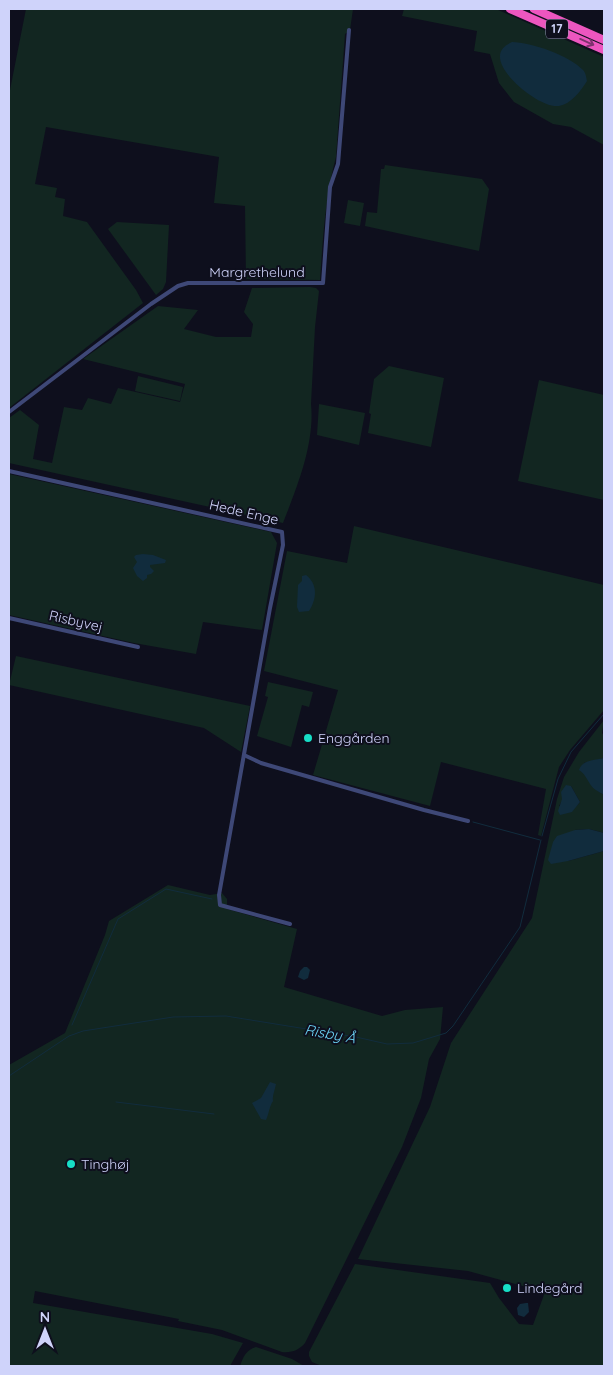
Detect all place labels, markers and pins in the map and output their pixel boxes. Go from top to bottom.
place label: Enggården [318,729,390,747]
marker: Enggården [302,732,314,744]
place label: Tinghøj [81,1155,129,1173]
marker: Tinghøj [65,1158,77,1170]
place label: Lindegård [517,1279,583,1297]
marker: Lindegård [501,1282,513,1294]

